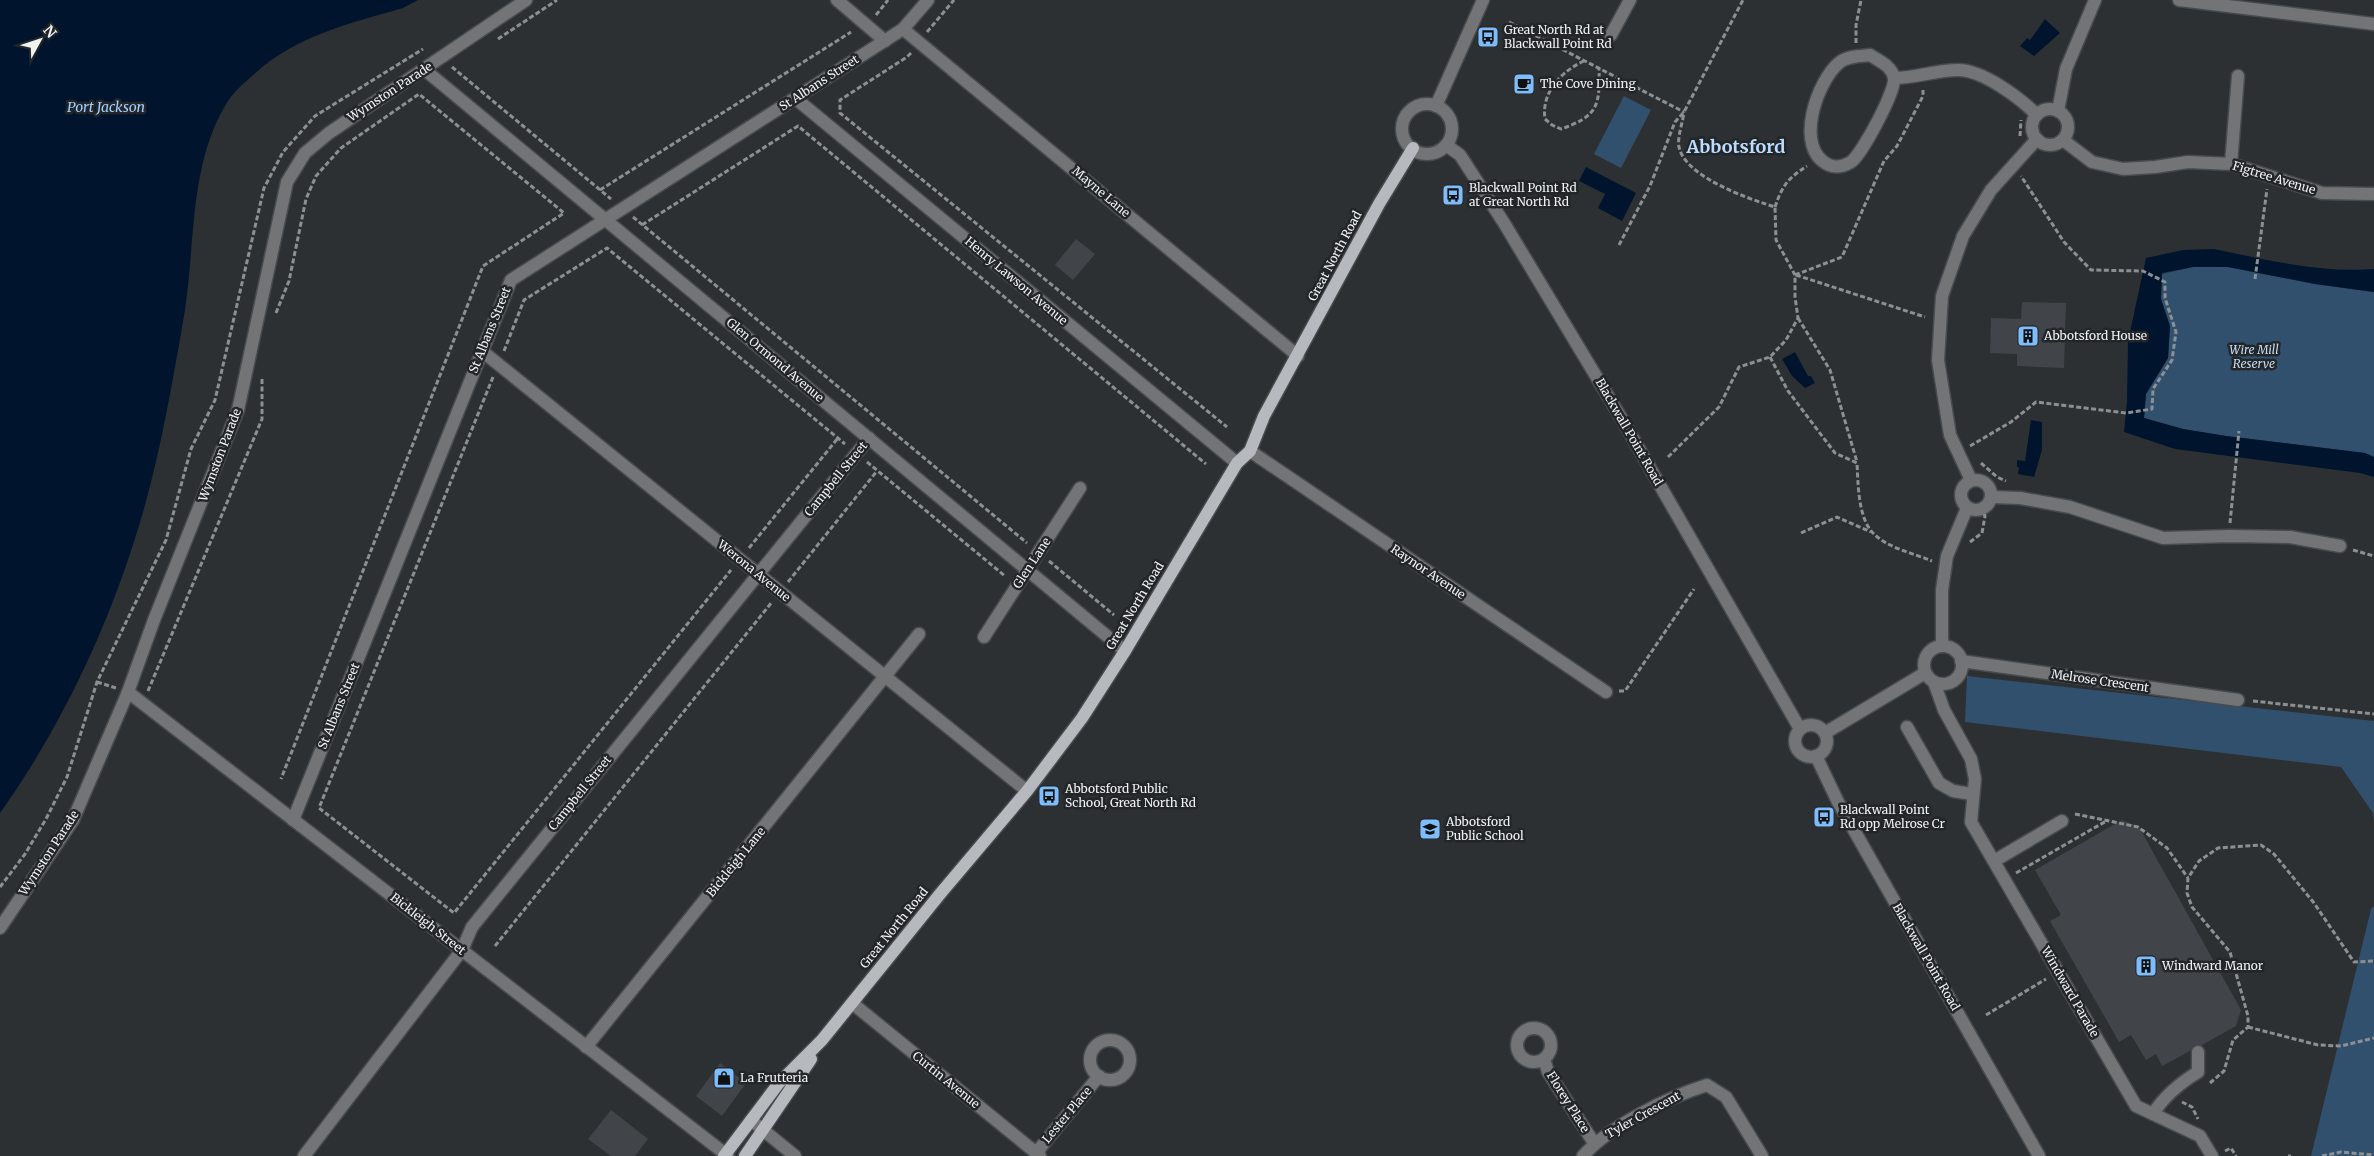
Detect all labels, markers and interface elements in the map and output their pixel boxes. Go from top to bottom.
north arrow [15,15,65,65]
text: N [40,22,60,42]
place label: Great North Rd at Blackwall Point Rd [1504,22,1612,51]
bus stop icon: Great North Rd at Blackwall Point Rd [1476,25,1500,49]
street label: St Albans Street [776,51,861,114]
street label: Wymston Parade [344,59,435,125]
cafe icon: The Cove Dining [1512,72,1536,96]
place label: The Cove Dining [1540,76,1636,91]
water label: Port Jackson [67,98,145,116]
district label: Abbotsford [1686,135,1785,158]
street label: Figtree Avenue [2231,158,2317,197]
street label: Mayne Lane [1069,163,1133,220]
place label: Blackwall Point Rd at Great North Rd [1469,180,1577,209]
bus stop icon: Blackwall Point Rd at Great North Rd [1441,183,1465,207]
street label: Great North Road [1305,208,1365,303]
street label: Henry Lawson Avenue [962,233,1071,328]
street label: St Albans Street [465,284,514,375]
street label: Glen Ormond Avenue [724,314,827,405]
building icon: Abbotsford House [2016,324,2040,348]
place label: Abbotsford House [2043,328,2147,343]
park label: Wire Mill Reserve [2229,342,2279,371]
street label: Blackwall Point Road [1593,375,1666,488]
street label: Wymston Parade [195,406,244,504]
street label: Campbell Street [801,438,871,519]
street label: Glen Lane [1010,534,1054,591]
street label: Werona Avenue [714,536,794,604]
street label: Raynor Avenue [1388,541,1468,602]
street label: Great North Road [1102,559,1167,652]
street label: St Albans Street [314,660,363,751]
street label: Melrose Crescent [2050,666,2150,695]
street label: Campbell Street [545,752,615,833]
place label: Abbotsford Public School, Great North Rd [1064,781,1196,810]
bus stop icon: Abbotsford Public School, Great North Rd [1037,784,1061,808]
place label: Blackwall Point Rd opp Melrose Cr [1840,802,1946,831]
bus stop icon: Blackwall Point Rd opp Melrose Cr [1812,805,1836,829]
street label: Wymston Parade [15,807,82,899]
place label: Abbotsford Public School [1445,814,1524,843]
school or university icon: Abbotsford Public School [1418,817,1442,841]
street label: Bickleigh Lane [703,824,768,900]
street label: Great North Road [856,884,931,971]
street label: Bickleigh Street [388,890,469,958]
street label: Blackwall Point Road [1890,900,1963,1013]
street label: Windward Parade [2038,943,2102,1040]
building icon: Windward Manor [2134,954,2158,978]
place label: Windward Manor [2161,958,2264,973]
street label: Curtin Avenue [910,1048,983,1111]
shop icon: La Frutteria [712,1066,736,1090]
street label: Florey Place [1544,1068,1593,1135]
place label: La Frutteria [740,1070,809,1085]
street label: Lester Place [1039,1084,1094,1146]
street label: Tyler Crescent [1603,1088,1683,1141]

